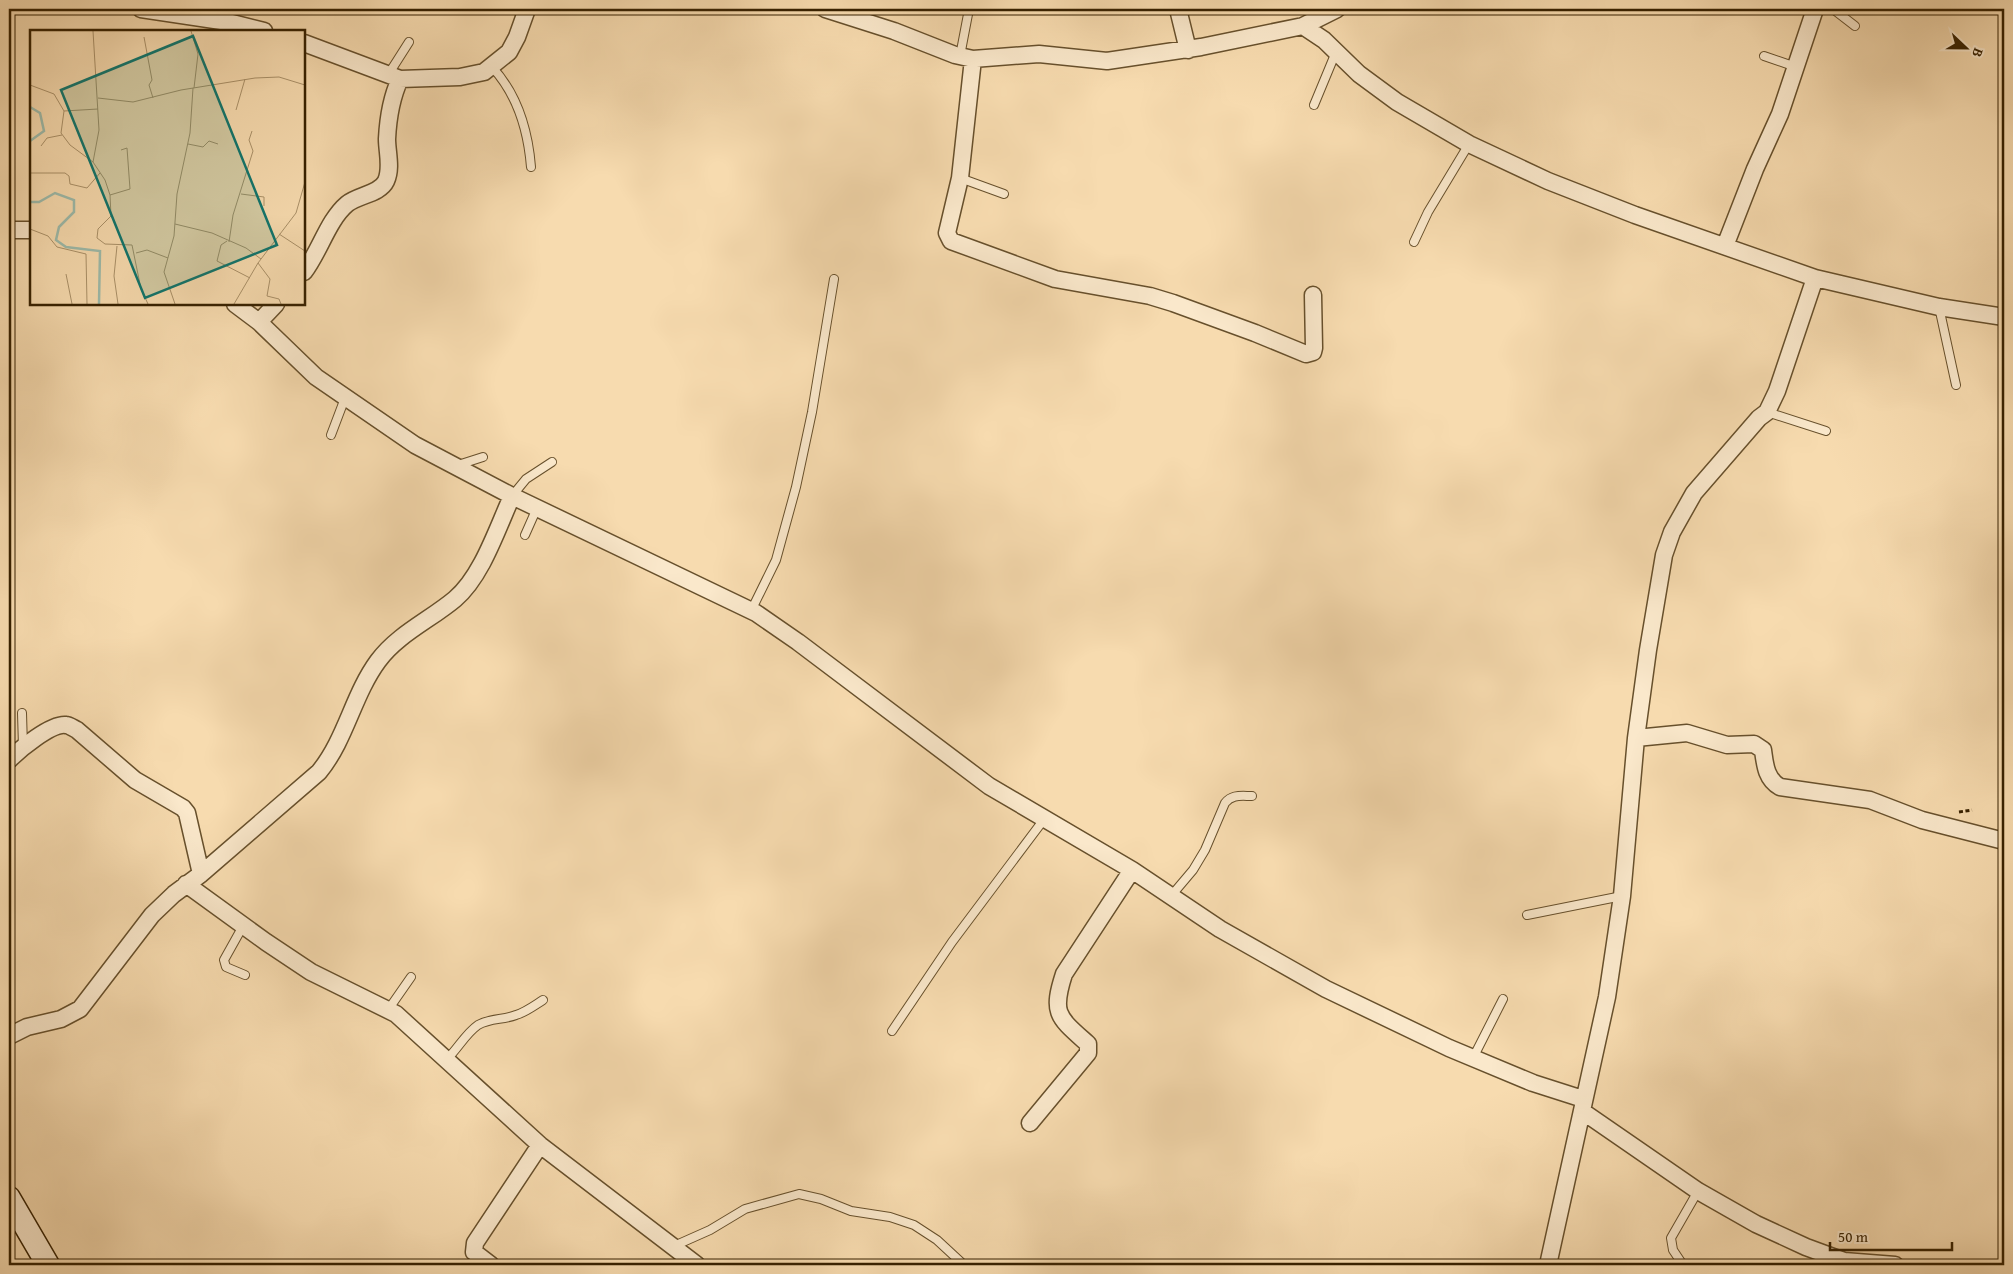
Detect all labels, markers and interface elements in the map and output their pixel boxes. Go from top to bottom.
north arrow [1940,22,1990,72]
inset map [30,30,305,305]
text: B [1967,45,1989,61]
scale bar [1830,1219,1953,1251]
text: 50 m [1838,1226,1869,1247]

